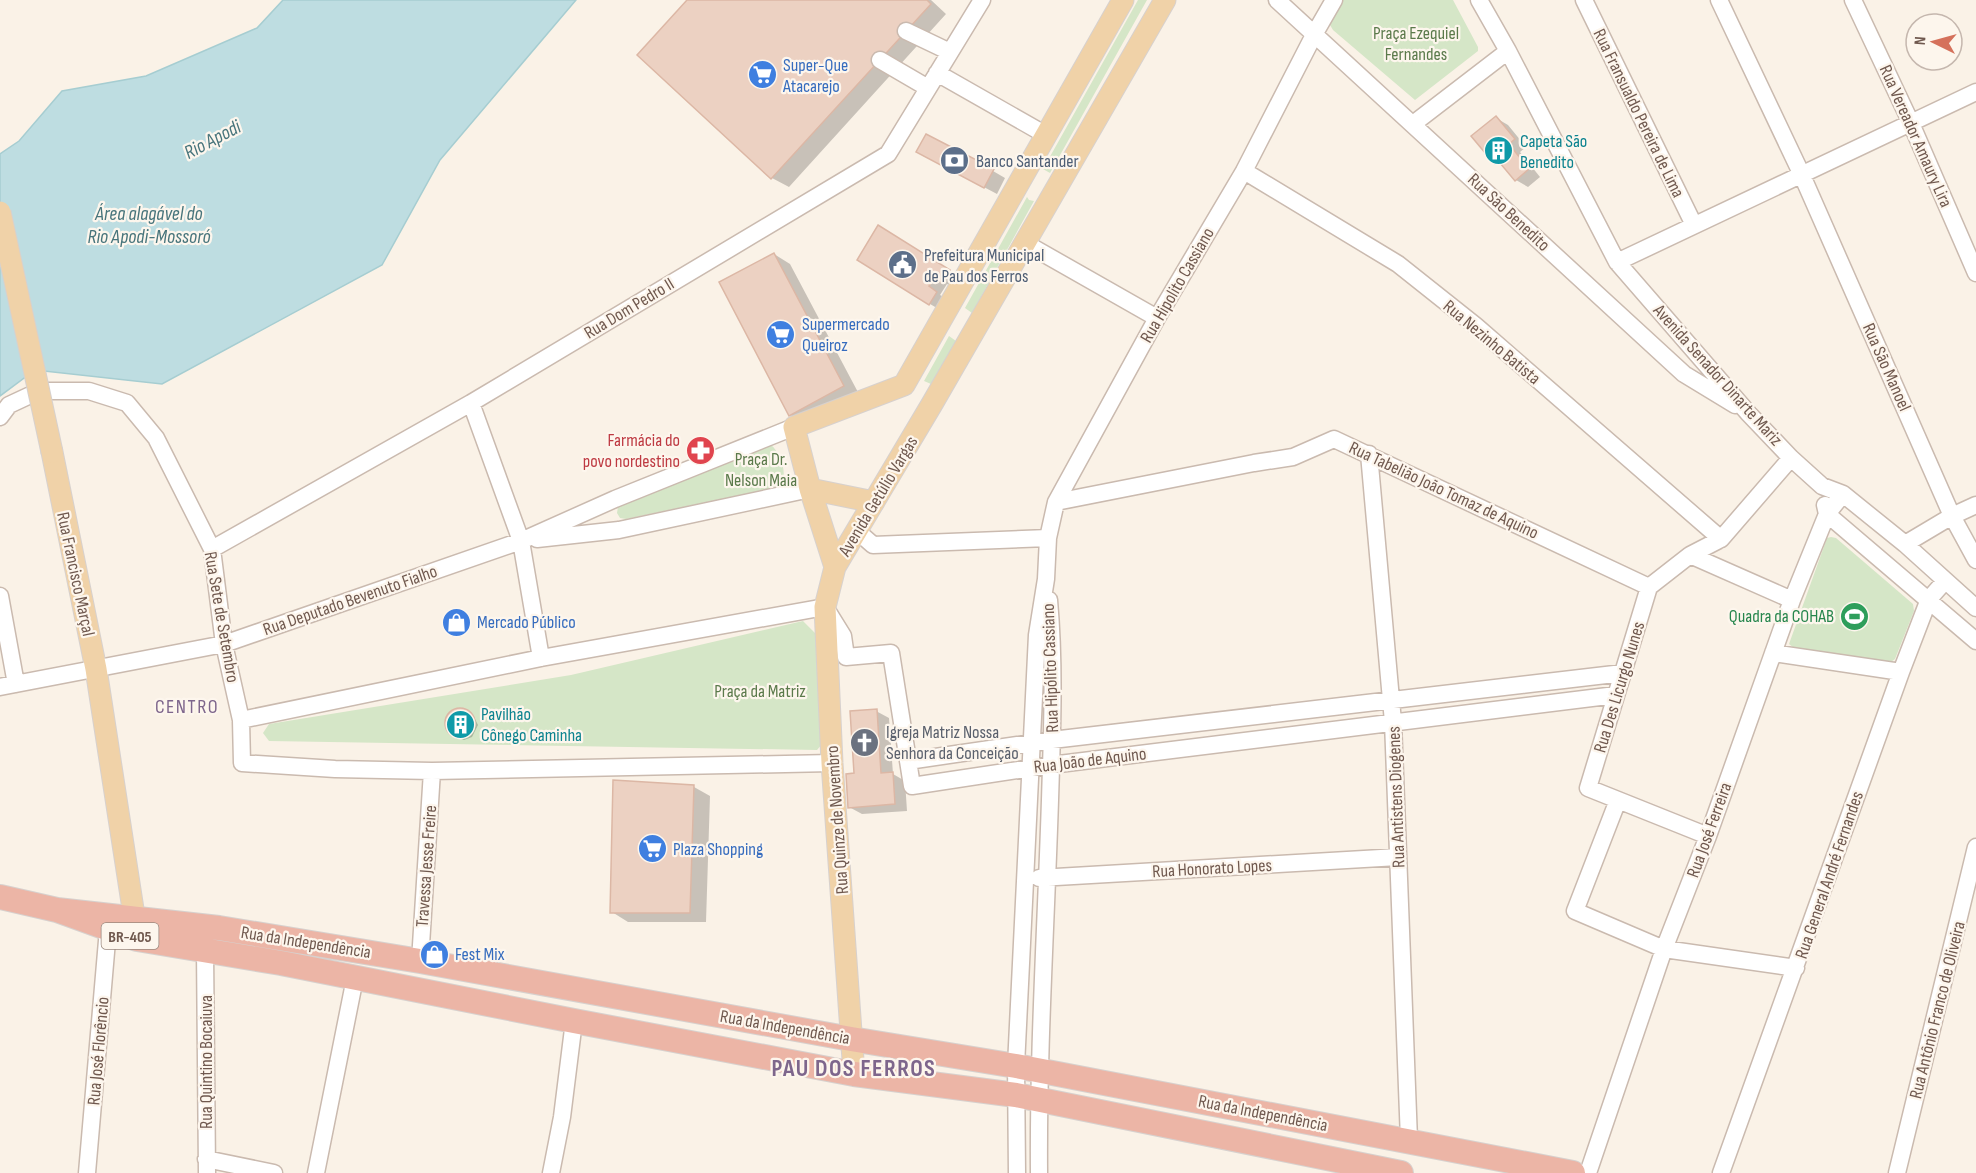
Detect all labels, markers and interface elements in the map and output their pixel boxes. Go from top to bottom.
north arrow [1904,12,1964,72]
park label: Praça Ezequiel Fernandes [1373,23,1459,65]
street label: Rua Fransualdo Pereira de Lima [1589,25,1689,201]
text: N [1911,36,1930,46]
place label: Super-Que Atacarejo [782,55,848,97]
supermarket icon: Super-Que Atacarejo [746,59,778,91]
street label: Rua Vereador Amaury Lira [1875,62,1956,211]
water label: Rio Apodi [180,114,246,165]
place label: Capeta São Benedito [1520,131,1587,173]
building icon: Capeta São Benedito [1483,135,1515,167]
bank icon: Banco Santander [939,145,971,177]
place label: Banco Santander [976,151,1079,172]
street label: Rua São Benedito [1463,169,1554,256]
water label: Área alagável do Rio Apodi-Mossoró [87,202,211,249]
street label: Rua Hipolito Cassiano [1136,224,1219,347]
place label: Prefeitura Municipal de Pau dos Ferros [924,245,1044,287]
public building icon: Prefeitura Municipal de Pau dos Ferros [887,249,919,281]
street label: Rua Dom Pedro II [580,273,678,343]
street label: Rua Nezinho Batista [1439,296,1545,389]
street label: Avenida Senador Dinarte Mariz [1648,300,1787,451]
place label: Supermercado Queiroz [802,314,890,356]
supermarket icon: Supermercado Queiroz [765,318,797,350]
street label: Rua São Manoel [1858,320,1915,414]
place label: Farmácia do povo nordestino [583,430,680,472]
street label: Avenida Getúlio Vargas [834,433,922,561]
pharmacy icon: Farmácia do povo nordestino [685,434,717,466]
street label: Rua Tabelião João Tomaz de Aquino [1346,437,1542,544]
park label: Praça Dr. Nelson Maia [725,449,797,491]
street label: Rua Francisco Marçal [52,510,99,638]
street label: Rua Sete de Setembro [200,550,243,684]
street label: Rua Deputado Bevenuto Fialho [260,561,440,640]
sports icon: Quadra da COHAB [1839,600,1871,632]
street label: Rua Hipólito Cassiano [1038,603,1063,733]
shop icon: Mercado Público [440,606,472,638]
place label: Quadra da COHAB [1729,606,1834,627]
place label: Mercado Público [477,612,576,633]
street label: Rua Des Licurgo Nunes [1590,619,1649,755]
park label: Praça da Matriz [714,681,806,702]
district label: CENTRO [155,695,219,719]
place label: Pavilhão Cônego Caminha [481,704,582,746]
building icon: Pavilhão Cônego Caminha [444,708,476,740]
place label: Igreja Matriz Nossa Senhora da Conceição [886,722,1019,764]
church icon: Igreja Matriz Nossa Senhora da Conceição [849,726,881,758]
street label: Rua Antistens Diogenes [1384,726,1409,868]
street label: Rua João de Aquino [1033,743,1147,778]
street label: Rua Quinze de Novembro [822,745,853,895]
street label: Rua José Ferreira [1683,780,1736,881]
street label: Rua General André Fernandes [1791,789,1868,962]
street label: Travessa Jesse Freire [412,804,441,928]
supermarket icon: Plaza Shopping [636,833,668,865]
place label: Plaza Shopping [673,839,763,860]
street label: Rua Honorato Lopes [1152,855,1272,882]
street label: Rua Antônio Franco de Oliveira [1905,919,1970,1101]
street label: Rua da Independência [239,922,372,963]
road number: BR-405 [102,923,158,949]
shop icon: Fest Mix [418,938,450,970]
place label: Fest Mix [455,944,505,965]
street label: Rua Quintino Bocaiuva [196,995,217,1129]
street label: Rua José Florêncio [83,996,114,1106]
street label: Rua da Independência [718,1006,851,1049]
district label: PAU DOS FERROS [772,1054,936,1083]
street label: Rua da Independência [1196,1091,1329,1136]

